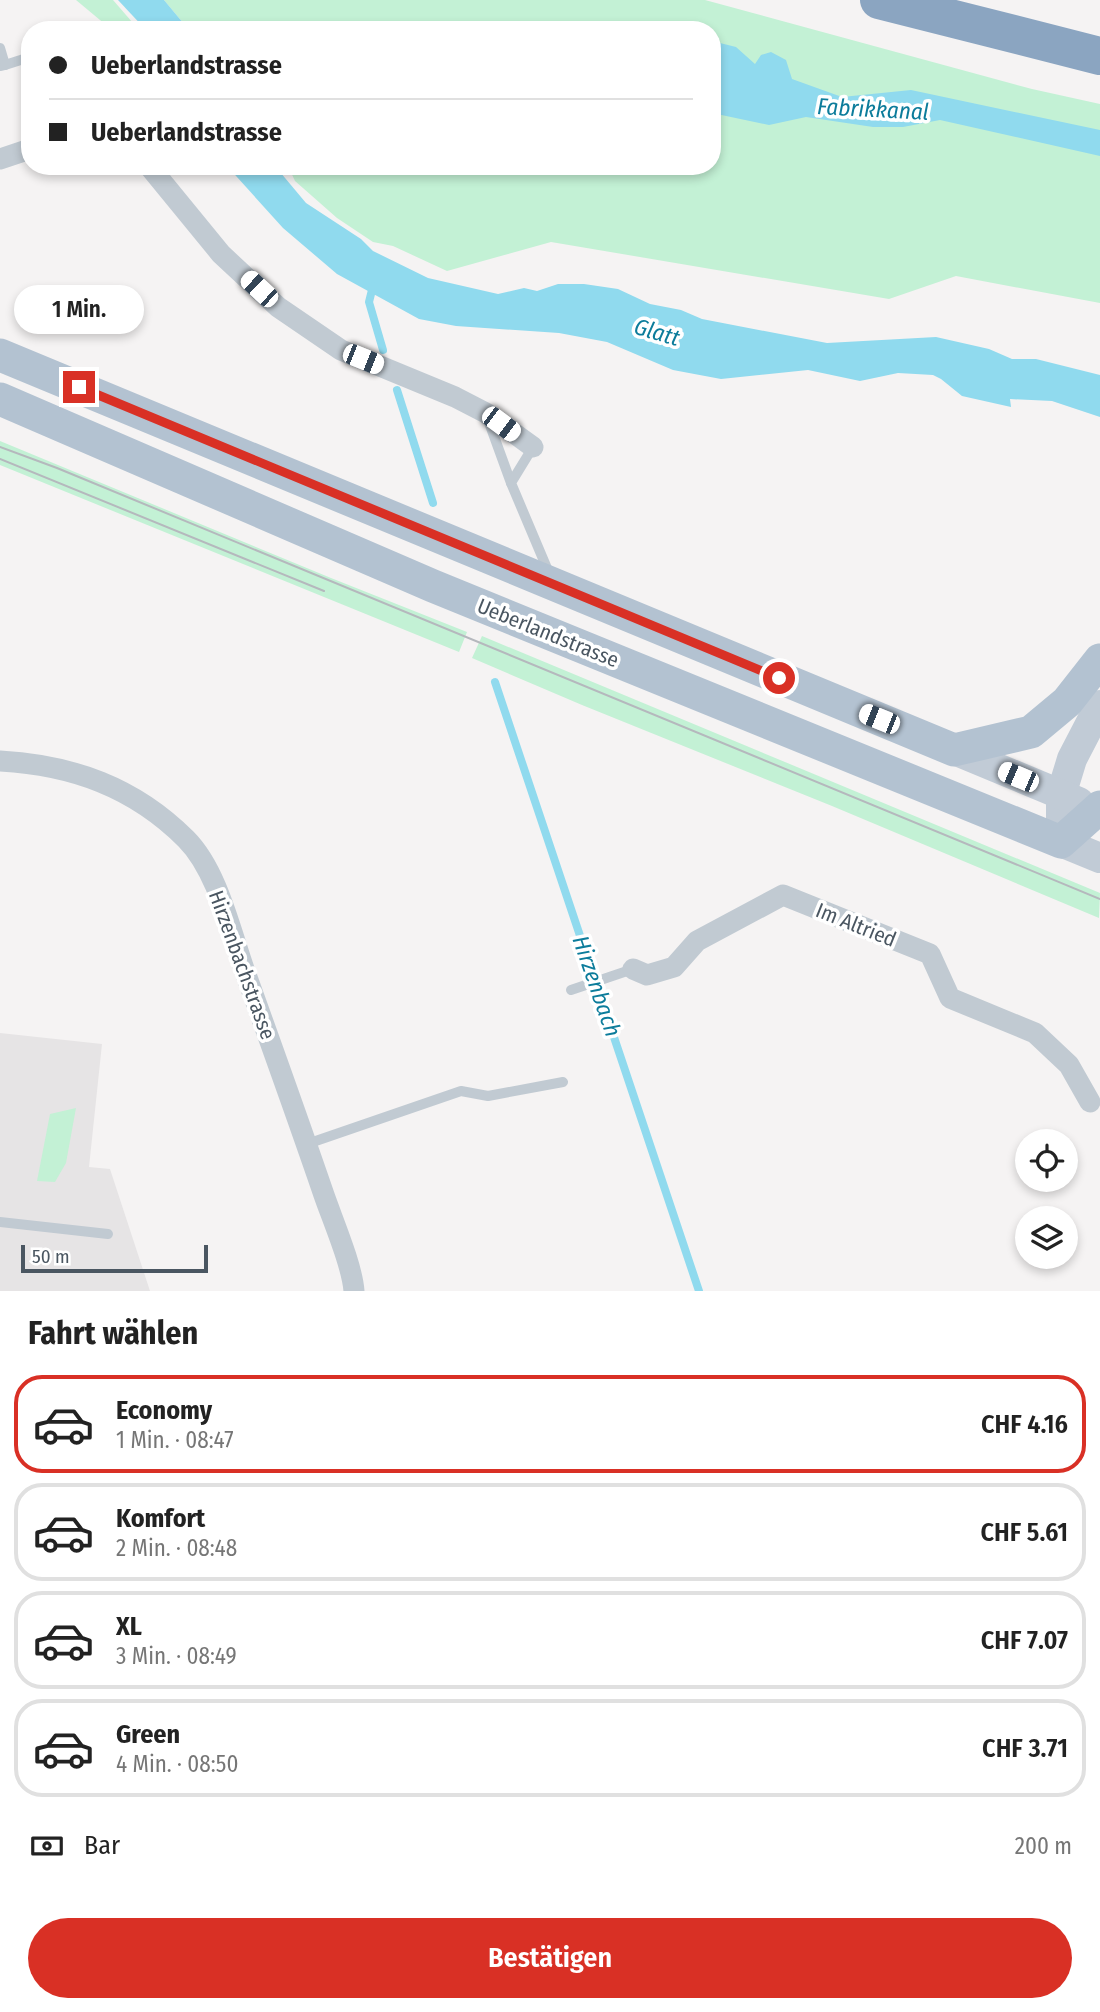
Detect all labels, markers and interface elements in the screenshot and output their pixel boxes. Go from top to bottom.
text: Ueberlandstrasse [91,50,282,81]
water label: Fabrikkanal [817,92,929,126]
text: Ueberlandstrasse [91,117,282,148]
car [237,267,282,311]
callout: 1 Min. [14,286,144,334]
text: 1 Min. [52,295,106,323]
water label: Glatt [631,312,683,352]
car [340,341,387,377]
route end [63,371,95,403]
car [478,403,525,445]
street label: Ueberlandstrasse [473,593,623,673]
route start [763,662,795,694]
car [856,701,903,737]
car [995,759,1042,795]
street label: Hirzenbachstrasse [203,887,281,1043]
street label: Im Altried [812,897,900,953]
water label: Hirzenbach [567,932,627,1040]
map controls [1015,1129,1078,1269]
button: locate [1015,1129,1078,1192]
button: layers [1015,1206,1078,1269]
scale bar [21,1242,208,1274]
text: 50 m [32,1245,70,1268]
text: Fahrt wählen [28,1314,198,1352]
icon: car [32,1393,95,1456]
text: Economy [116,1395,212,1426]
text: CHF 4.16 [981,1409,1068,1440]
text: 1 Min. · 08:47 [116,1426,233,1454]
icon: car [32,1501,95,1564]
text: Komfort [116,1503,205,1534]
text: CHF 5.61 [981,1517,1068,1548]
text: 2 Min. · 08:48 [116,1534,237,1562]
icon: car [32,1609,95,1672]
text: XL [116,1611,142,1642]
text: CHF 7.07 [981,1625,1068,1656]
text: 3 Min. · 08:49 [116,1642,237,1670]
icon: car [32,1717,95,1780]
text: Green [116,1719,180,1750]
text: CHF 3.71 [982,1733,1068,1764]
text: 4 Min. · 08:50 [116,1750,238,1778]
icon: cash [28,1827,66,1865]
text: Bar [84,1830,120,1861]
text: 200 m [1015,1832,1072,1860]
button: Bestätigen [28,1918,1072,1998]

